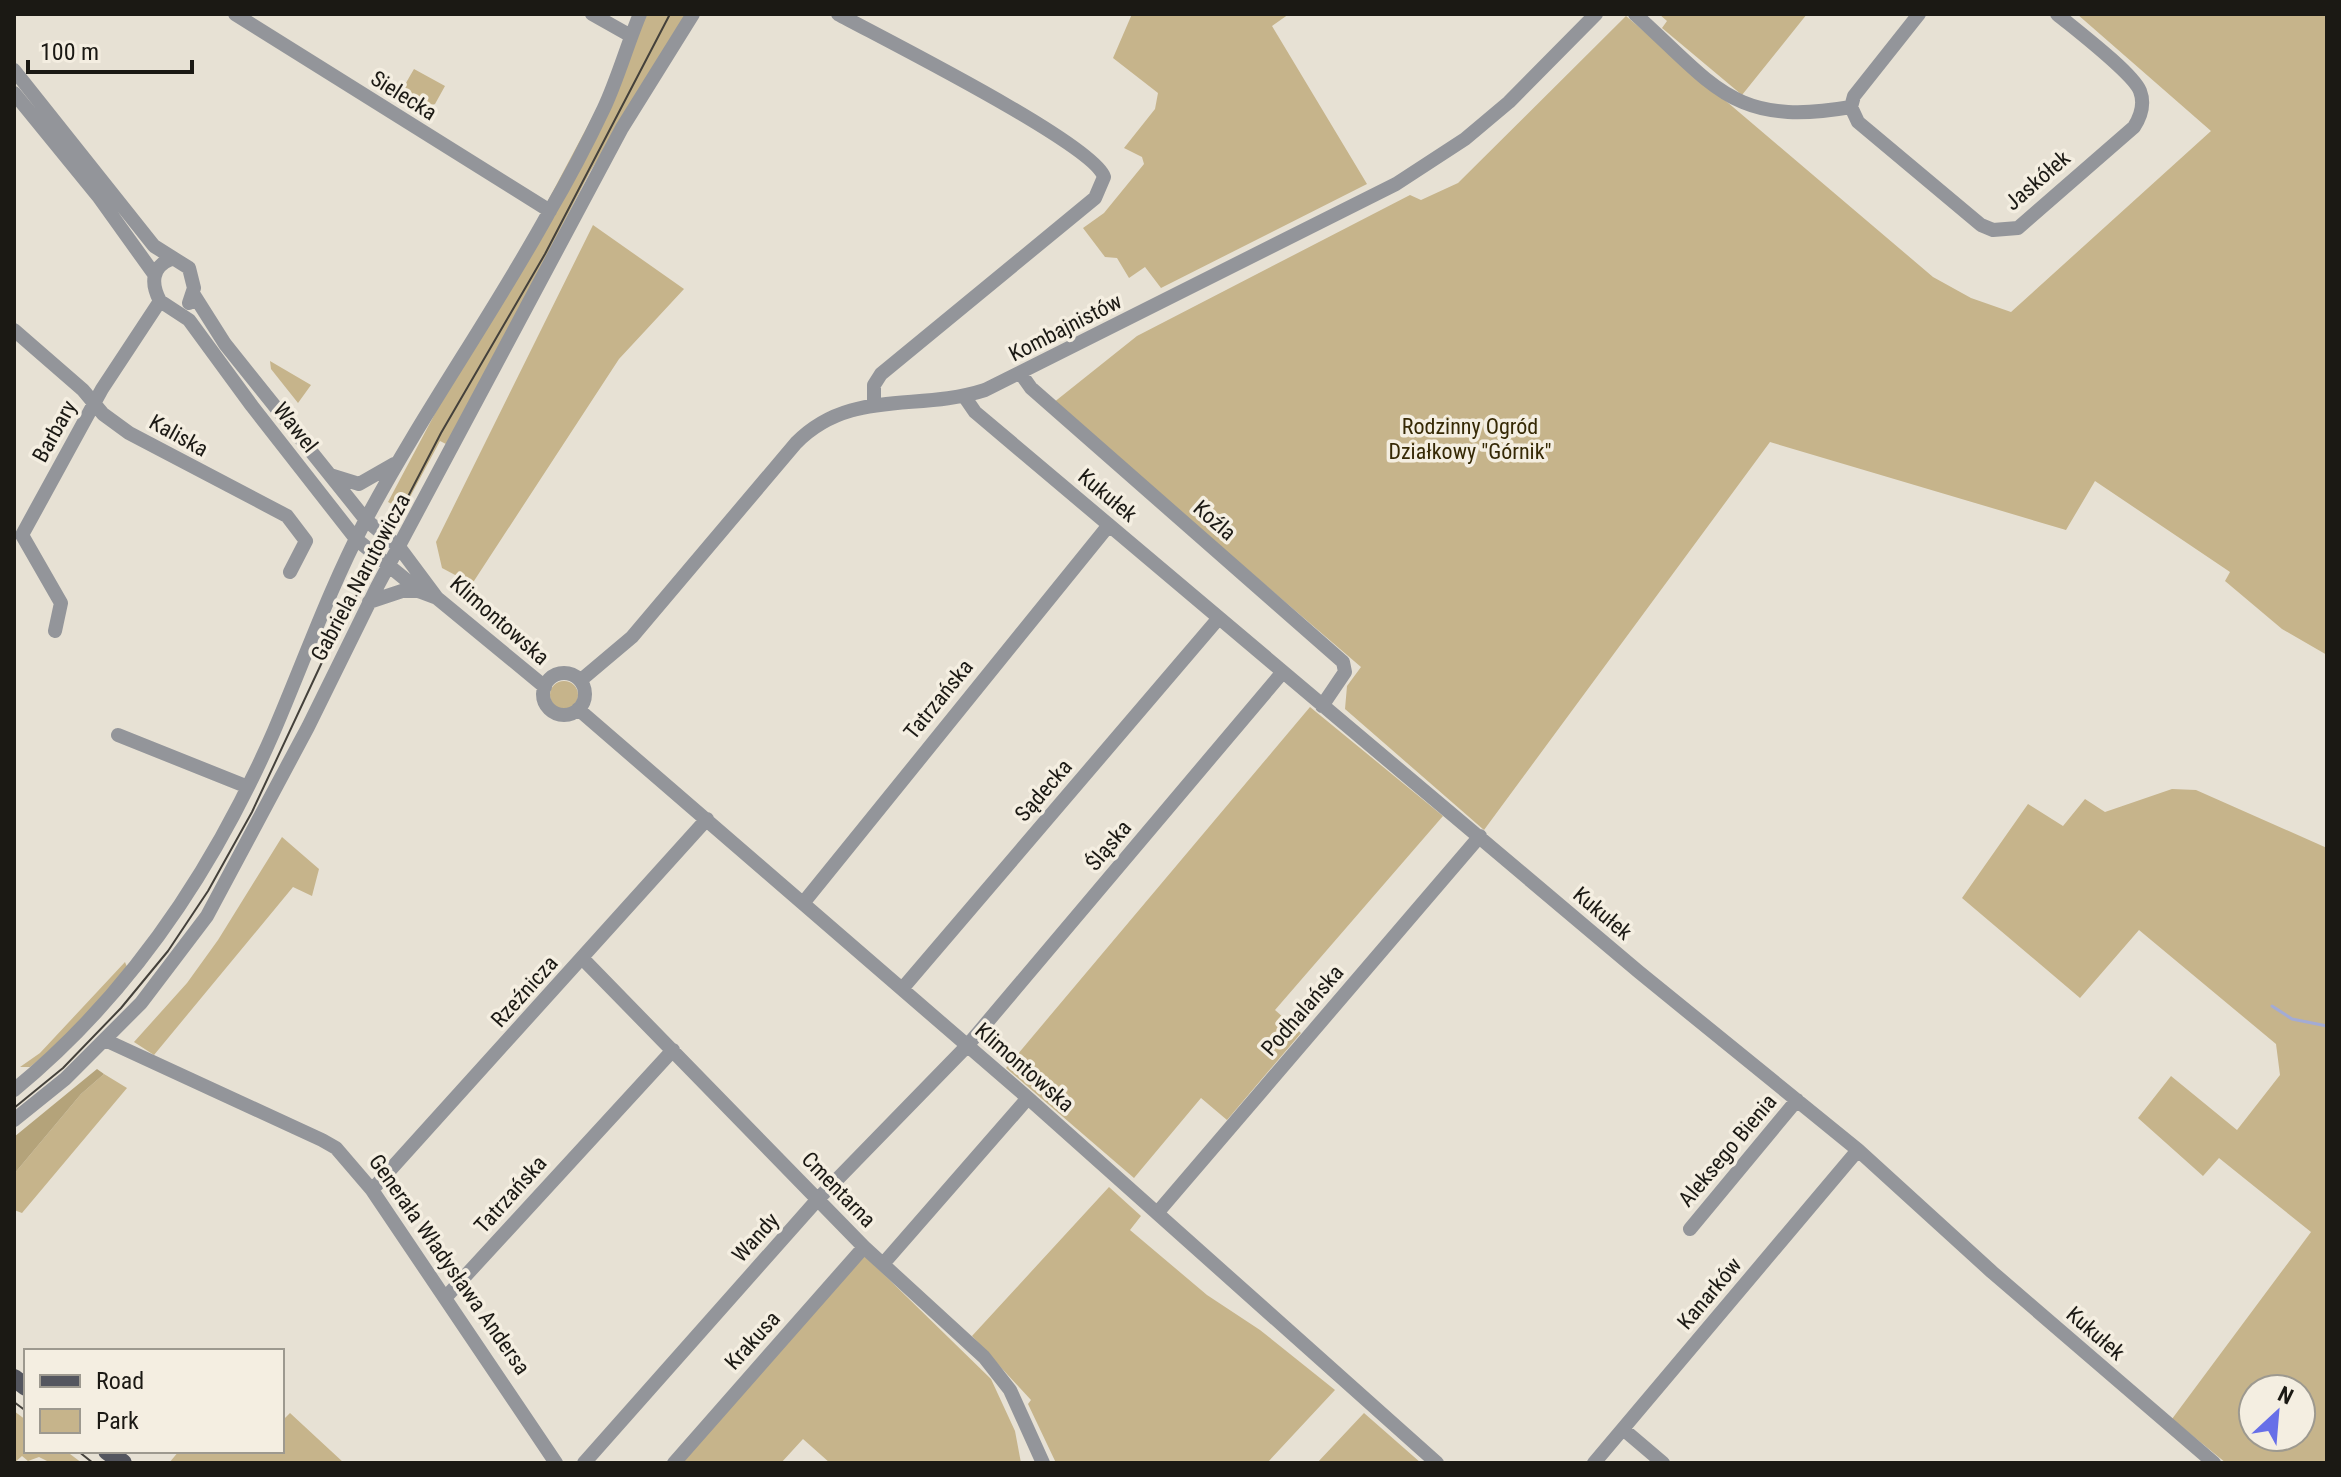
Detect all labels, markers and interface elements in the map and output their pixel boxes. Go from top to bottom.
scale bar [28,24,192,74]
text: 100 m [40,38,99,66]
street label: Sielecka [366,66,441,125]
street label: Jaskółek [2000,145,2075,215]
street label: Kombajnistów [1005,288,1126,367]
street label: Barbary [27,396,82,466]
street label: Wawel [268,397,323,457]
street label: Kaliska [145,409,212,462]
park label: Rodzinny Ogród Działkowy "Górnik" [1388,414,1552,464]
street label: Kukułek [1073,464,1142,527]
street label: Gabriela Narutowicza [306,489,415,665]
street label: Koźla [1188,495,1241,546]
street label: Klimontowska [445,571,554,670]
street label: Tatrzańska [899,654,978,744]
street label: Sądecka [1010,754,1077,826]
street label: Śląska [1080,815,1136,875]
street label: Kukułek [1568,882,1637,945]
street label: Rzeźnicza [486,951,563,1032]
street label: Podhalańska [1256,960,1349,1061]
street label: Klimontowska [970,1018,1079,1117]
street label: Aleksego Bienia [1673,1089,1782,1212]
street label: Cmentarna [797,1147,881,1232]
street label: Generała Władysława Andersa [364,1149,535,1379]
street label: Tatrzańska [469,1151,552,1238]
street label: Wandy [727,1208,784,1267]
street label: Kanarków [1672,1252,1747,1334]
street label: Kukułek [2062,1301,2130,1365]
street label: Krakusa [720,1306,785,1375]
legend [24,1349,284,1453]
text: Road [96,1367,144,1395]
north arrow [2237,1373,2317,1453]
text: N [2274,1381,2297,1410]
text: Park [96,1407,139,1435]

